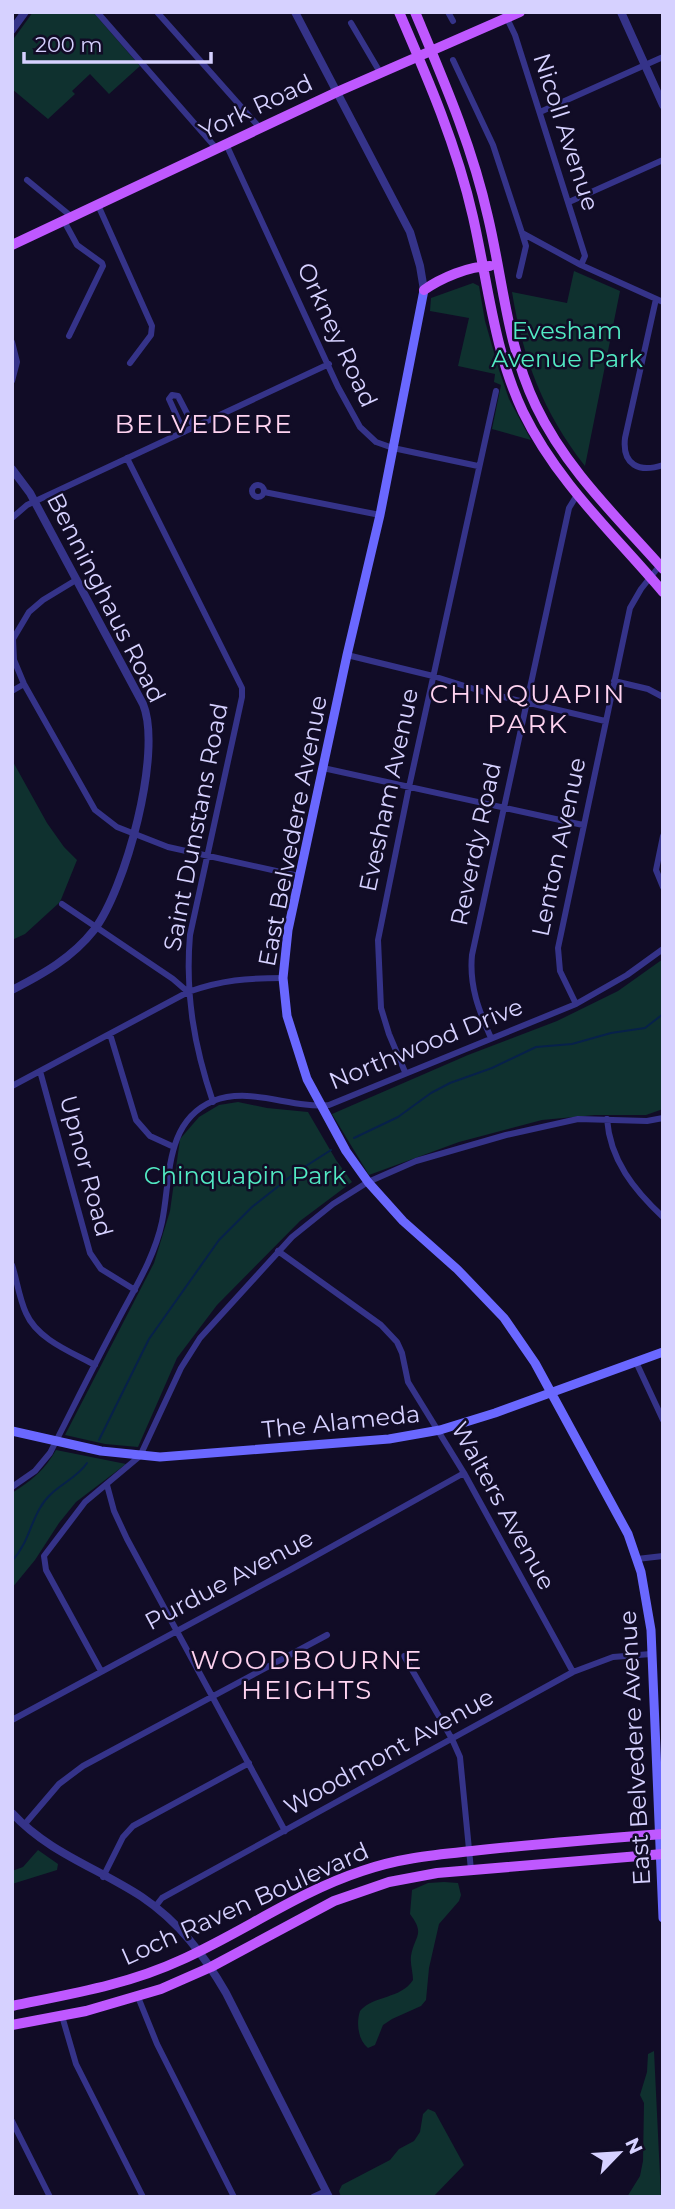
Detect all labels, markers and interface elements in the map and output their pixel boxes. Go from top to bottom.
scale bar [24,21,212,65]
text: 200 m [35,32,102,57]
street label: Nicoll Avenue [527,49,606,214]
street label: York Road [195,68,317,145]
street label: Orkney Road [291,258,384,412]
park label: Evesham Avenue Park [491,316,643,373]
district label: BELVEDERE [114,408,294,440]
street label: Benninghaus Road [41,488,172,707]
district label: CHINQUAPIN PARK [430,678,626,740]
street label: Evesham Avenue [353,685,424,894]
street label: East Belvedere Avenue [252,693,333,969]
street label: Saint Dunstans Road [157,700,234,953]
street label: Lenton Avenue [525,755,592,939]
street label: Reverdy Road [444,760,507,928]
street label: Northwood Drive [325,991,527,1096]
street label: Upnor Road [54,1092,119,1240]
park label: Chinquapin Park [144,1161,347,1190]
street label: The Alameda [260,1399,422,1444]
street label: Walters Avenue [445,1417,562,1595]
street label: Purdue Avenue [140,1523,318,1636]
street label: East Belvedere Avenue [613,1610,656,1886]
district label: WOODBOURNE HEIGHTS [191,1644,423,1706]
street label: Woodmont Avenue [279,1682,499,1821]
street label: Loch Raven Boulevard [117,1836,373,1971]
north arrow [584,2118,654,2188]
text: N [620,2134,648,2158]

